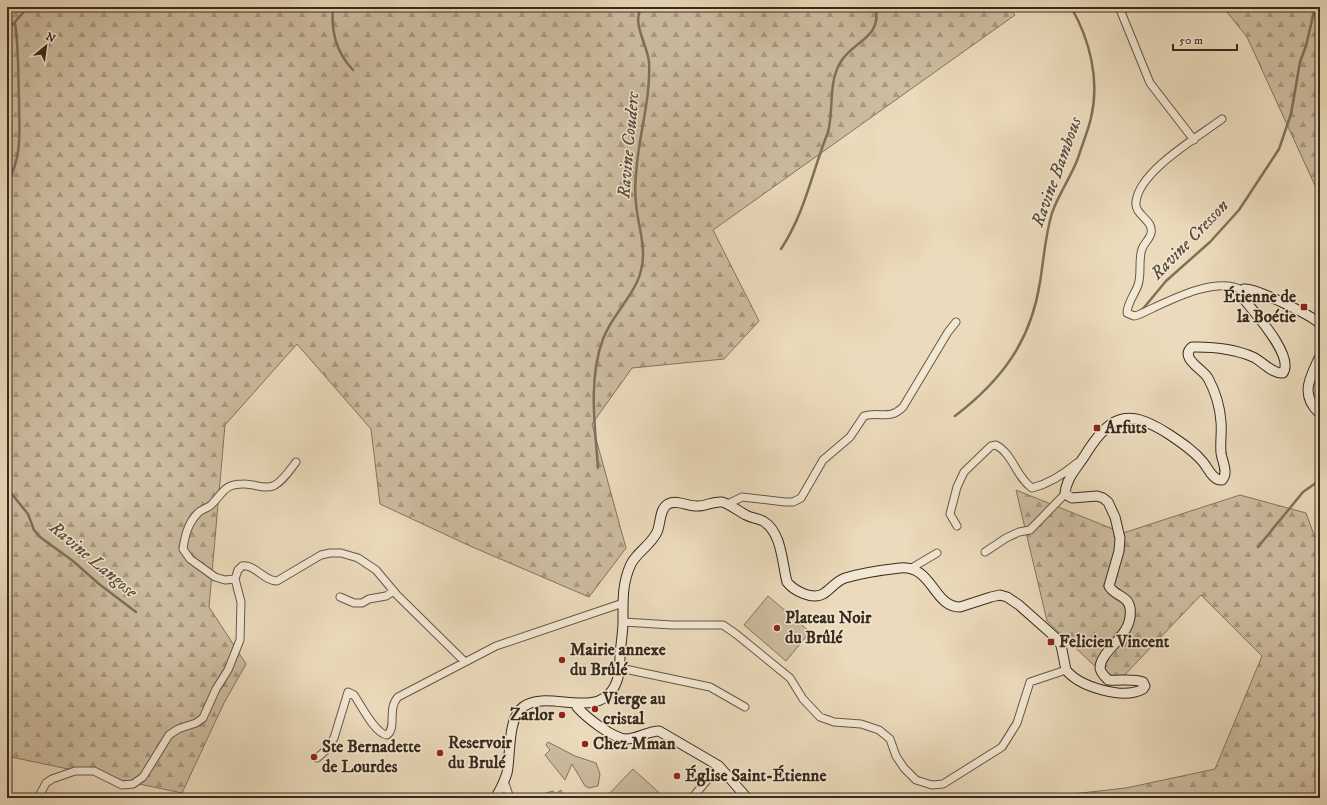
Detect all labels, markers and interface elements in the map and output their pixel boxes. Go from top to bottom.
north arrow [26,26,66,66]
scale bar [1173,26,1237,52]
text: N [43,30,58,46]
text: 50 m [1179,33,1203,48]
water label: Ravine Couderc [613,90,645,200]
water label: Ravine Bambous [1027,114,1087,231]
water label: Ravine Cresson [1146,195,1234,285]
place label: Étienne de la Boétie [1223,285,1296,328]
marker: Étienne de la Boétie [1299,302,1309,312]
place label: Arfuts [1104,417,1147,439]
marker: Arfuts [1092,423,1102,433]
water label: Ravine Langose [44,516,142,604]
place label: Plateau Noir du Brûlé [785,607,872,649]
marker: Plateau Noir du Brûlé [772,623,782,633]
place label: Felicien Vincent [1059,631,1170,653]
marker: Felicien Vincent [1046,637,1056,647]
place label: Mairie annexe du Brûlé [570,639,666,681]
marker: Mairie annexe du Brûlé [557,655,567,665]
place label: Vierge au cristal [602,688,666,730]
place label: Zarlor [510,704,555,726]
marker: Vierge au cristal [590,704,600,714]
marker: Zarlor [557,710,567,720]
place label: Reservoir du Brulé [448,732,513,774]
place label: Chez Mman [593,733,676,755]
place label: Ste Bernadette de Lourdes [322,736,421,778]
marker: Chez Mman [580,739,590,749]
marker: Reservoir du Brulé [435,748,445,758]
marker: Ste Bernadette de Lourdes [309,752,319,762]
place label: Église Saint-Étienne [685,764,826,787]
marker: Église Saint-Étienne [672,771,682,781]

